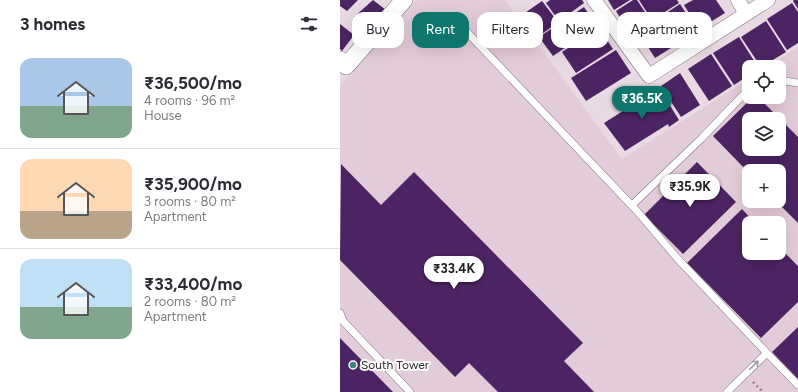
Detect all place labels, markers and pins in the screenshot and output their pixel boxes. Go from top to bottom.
pin: ₹36.5K [609,86,675,120]
pin: ₹35.9K [657,174,723,208]
pin: ₹33.4K [421,256,487,290]
place label: South Tower [361,358,429,372]
marker: South Tower [348,360,358,370]

